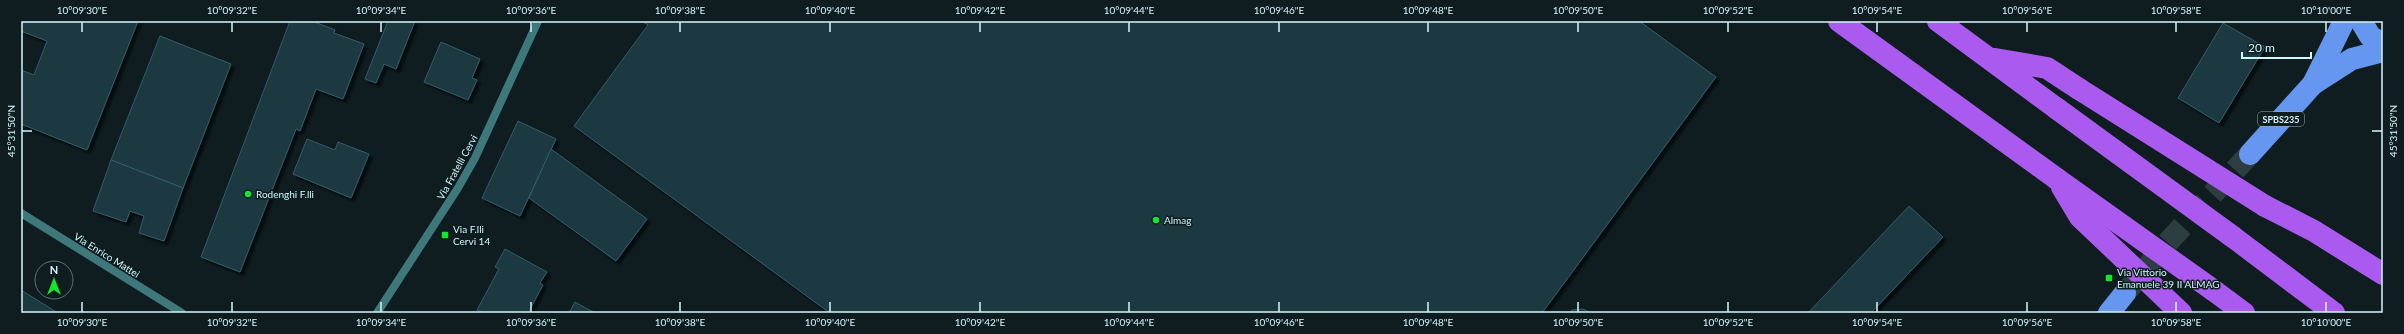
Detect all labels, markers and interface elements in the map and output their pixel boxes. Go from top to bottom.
text: 10°09'30"E [57,4,107,16]
text: 10°09'32"E [207,4,257,16]
text: 10°09'34"E [356,4,406,16]
text: 10°09'36"E [506,4,556,16]
text: 10°09'38"E [655,4,705,16]
text: 10°09'40"E [805,4,855,16]
text: 10°09'42"E [955,4,1005,16]
text: 10°09'44"E [1104,4,1154,16]
text: 10°09'46"E [1254,4,1304,16]
text: 10°09'48"E [1403,4,1453,16]
text: 10°09'50"E [1553,4,1603,16]
text: 10°09'52"E [1703,4,1753,16]
text: 10°09'54"E [1852,4,1902,16]
text: 10°09'56"E [2002,4,2052,16]
text: 10°09'58"E [2151,4,2201,16]
text: 10°10'00"E [2301,4,2351,16]
scale bar [2242,34,2311,60]
text: 20 m [2248,40,2275,55]
text: 45°31'50"N [5,105,17,157]
text: 45°31'50"N [2387,105,2399,157]
road number: SPBS235 [2258,112,2304,126]
street label: Via Fratelli Cervi [434,133,480,201]
place label: Rodenghi F.lli [256,188,314,200]
marker: Rodenghi F.lli [243,189,253,199]
place label: Almag [1164,214,1192,226]
marker: Almag [1151,215,1161,225]
place label: Via F.lli Cervi 14 [453,223,490,247]
street label: Via Enrico Mattei [72,230,142,280]
marker: Via F.lli Cervi 14 [440,230,450,240]
north arrow [34,260,74,300]
text: N [50,263,58,276]
place label: Via Vittorio Emanuele 39 II ALMAG [2117,266,2220,290]
marker: Via Vittorio Emanuele 39 II ALMAG [2104,273,2114,283]
text: 10°09'30"E [57,316,107,328]
text: 10°09'32"E [207,316,257,328]
text: 10°09'34"E [356,316,406,328]
text: 10°09'36"E [506,316,556,328]
text: 10°09'38"E [655,316,705,328]
text: 10°09'40"E [805,316,855,328]
text: 10°09'42"E [955,316,1005,328]
text: 10°09'44"E [1104,316,1154,328]
text: 10°09'46"E [1254,316,1304,328]
text: 10°09'48"E [1403,316,1453,328]
text: 10°09'50"E [1553,316,1603,328]
text: 10°09'52"E [1703,316,1753,328]
text: 10°09'54"E [1852,316,1902,328]
text: 10°09'56"E [2002,316,2052,328]
text: 10°09'58"E [2151,316,2201,328]
text: 10°10'00"E [2301,316,2351,328]

